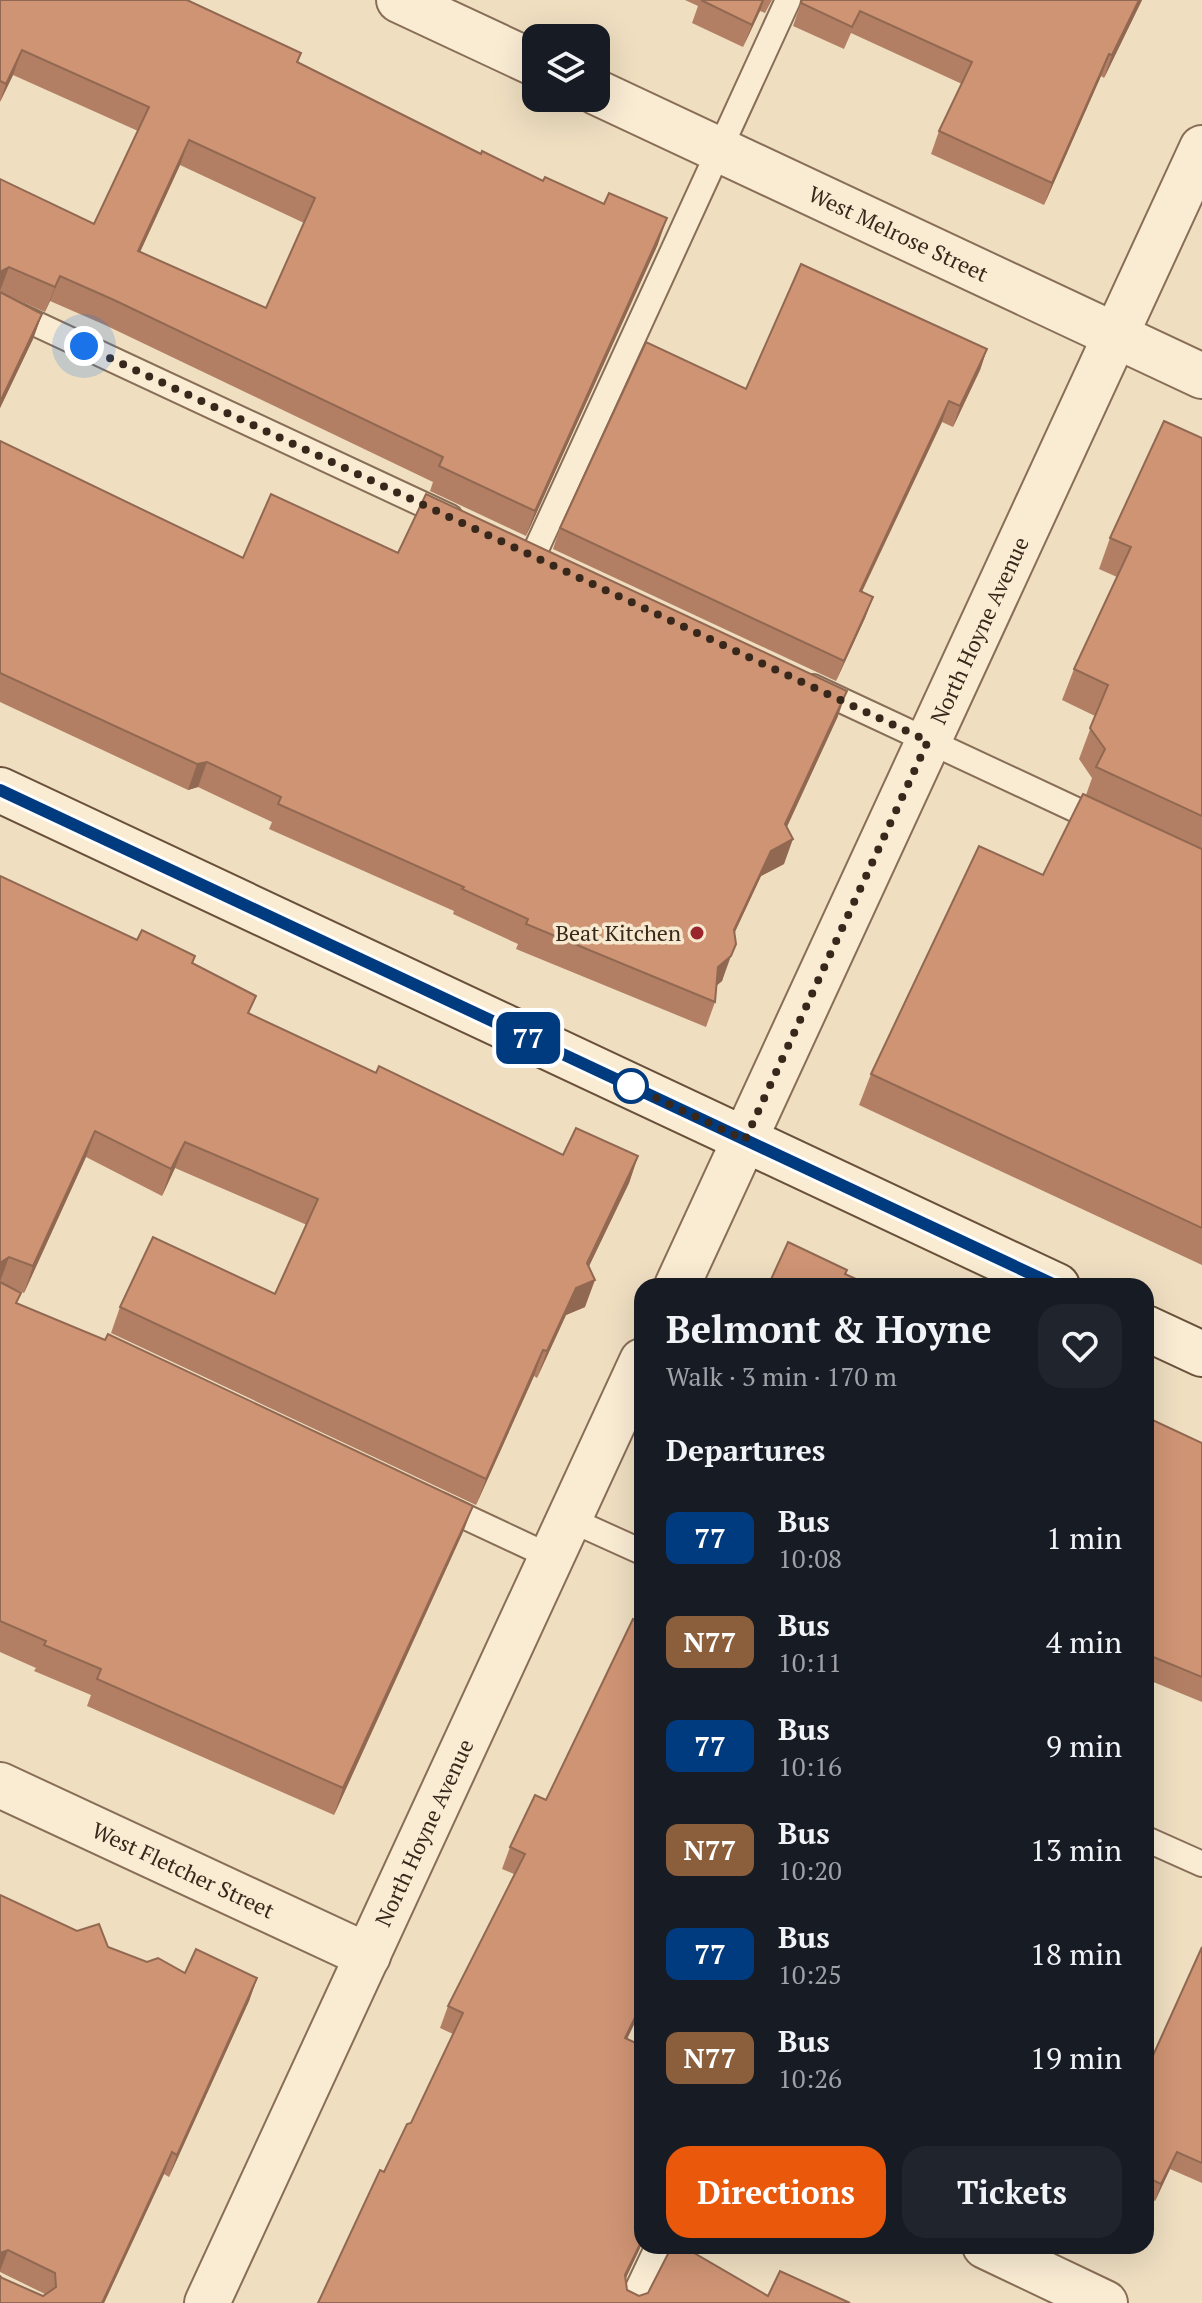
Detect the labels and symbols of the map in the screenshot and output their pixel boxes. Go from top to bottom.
street label: West Melrose Street [804,179,993,288]
your location [64,326,104,366]
street label: North Hoyne Avenue [923,532,1035,729]
place label: Beat Kitchen [555,918,681,947]
marker: Beat Kitchen [688,924,706,942]
line badge: 77 [492,1012,564,1064]
unlabelled marker [614,1069,648,1103]
street label: North Hoyne Avenue [368,1734,479,1931]
street label: West Fletcher Street [88,1815,279,1925]

